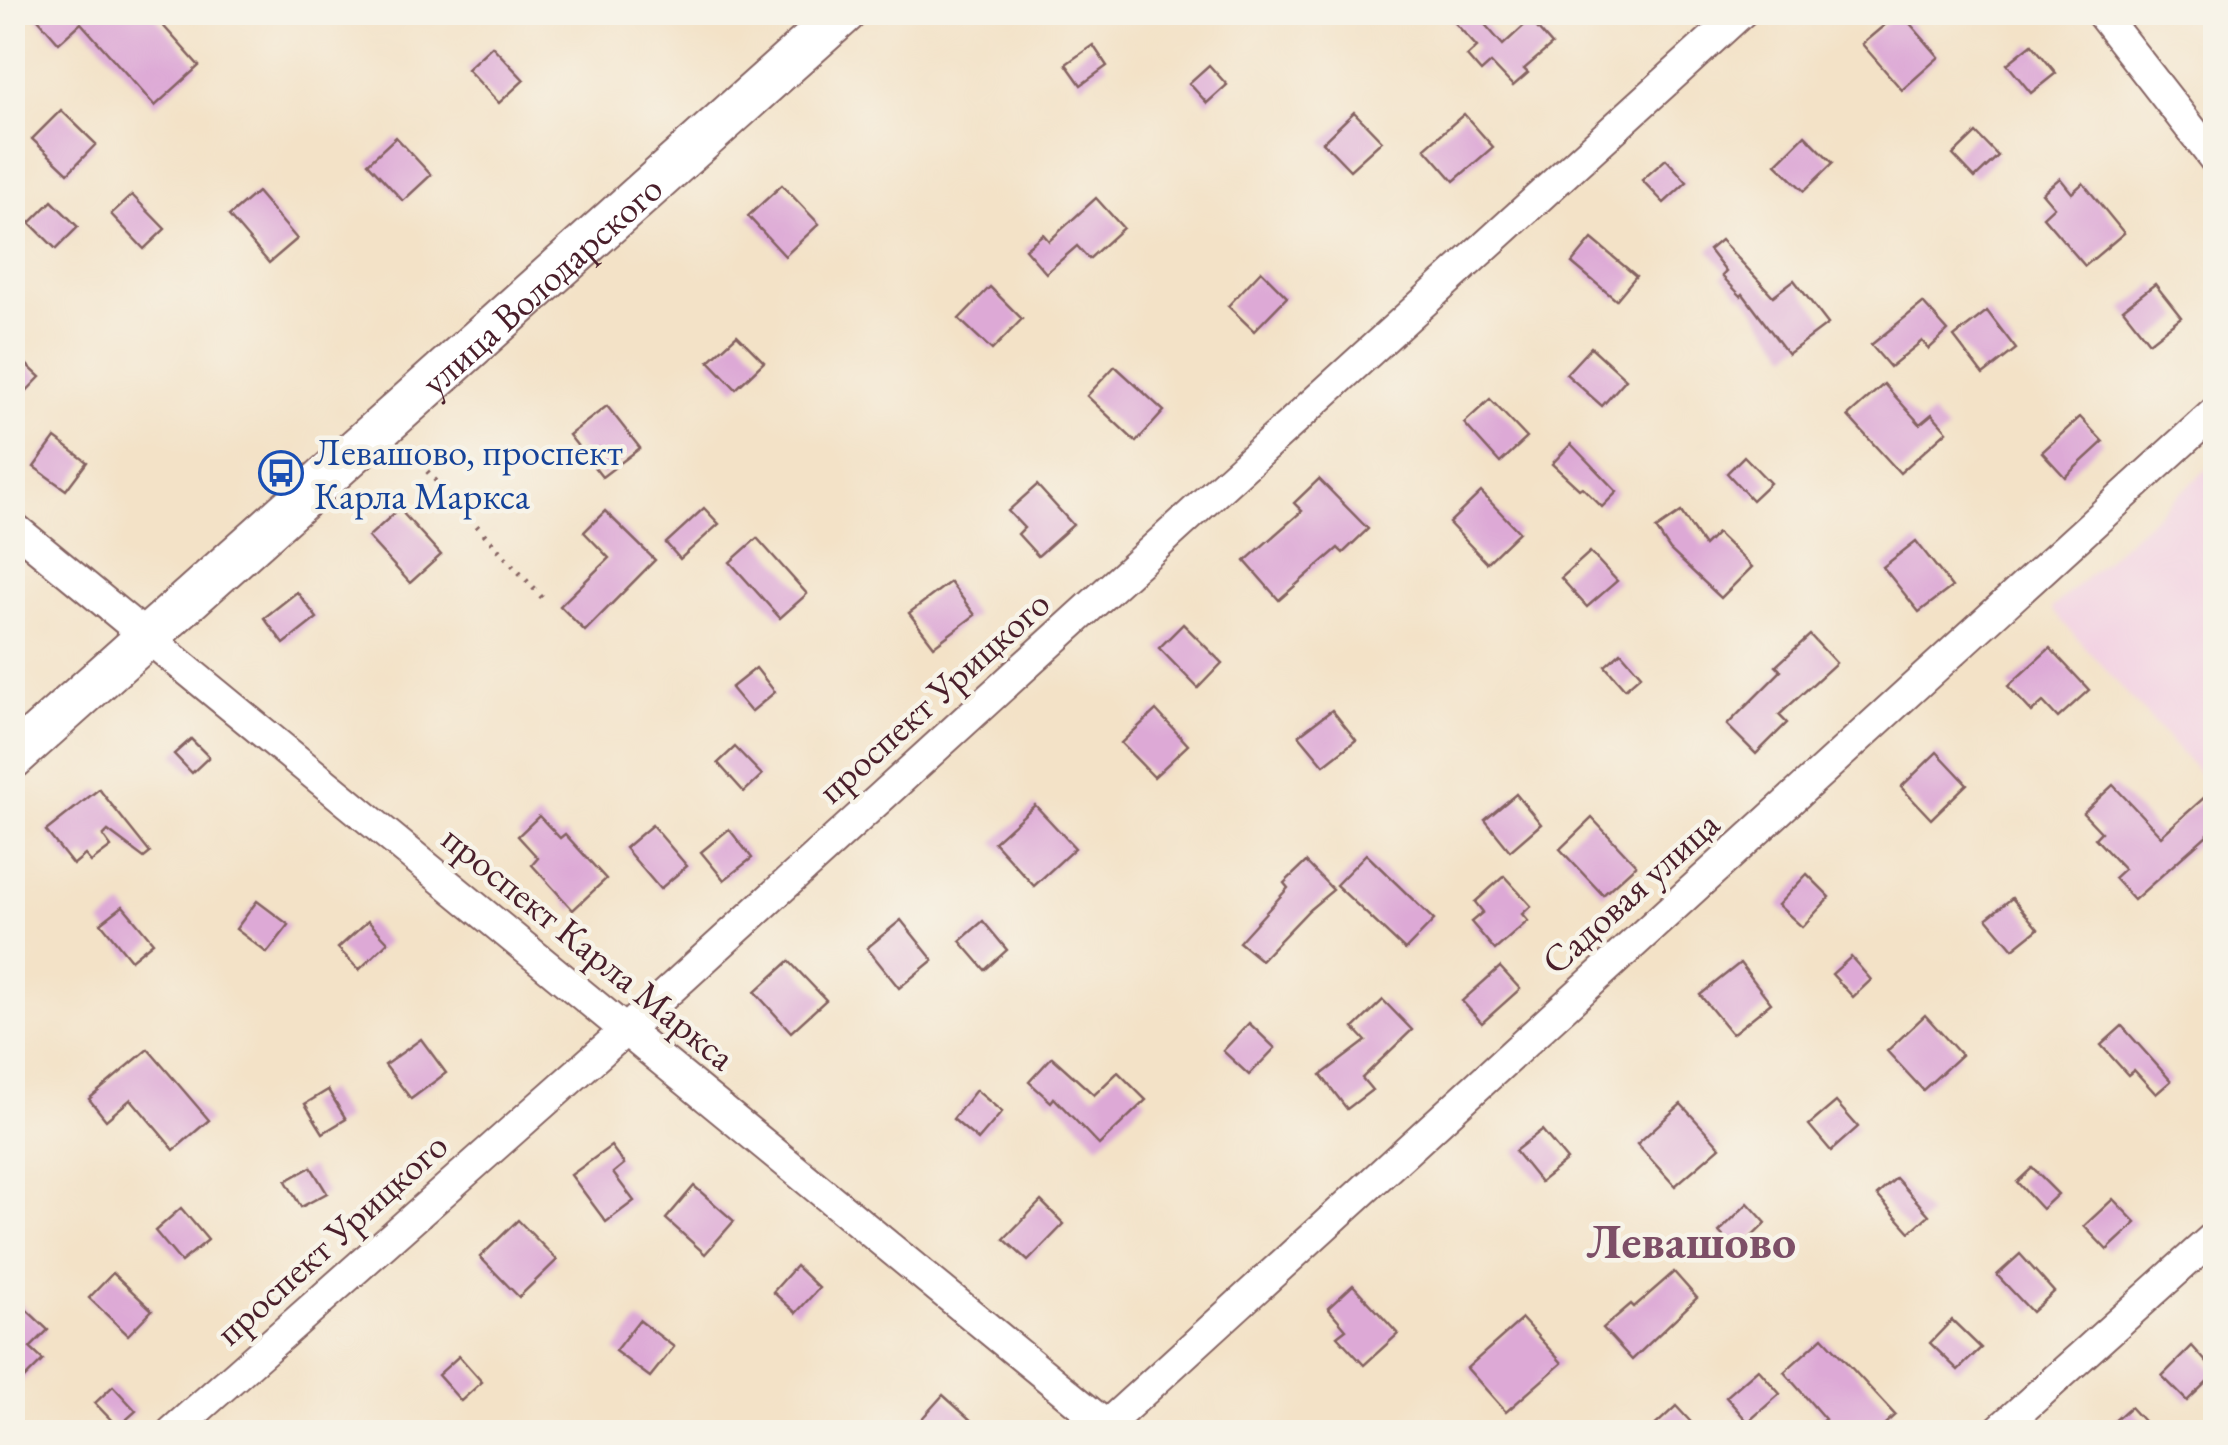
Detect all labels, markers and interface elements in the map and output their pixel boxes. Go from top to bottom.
street label: улица Володарского [410,163,672,405]
place label: Левашово, проспект Карла Маркса [314,427,623,520]
bus stop icon: Левашово, проспект Карла Маркса [258,450,304,496]
street label: проспект Урицкого [806,579,1060,813]
street label: Садовая улица [1531,799,1730,985]
street label: проспект Карла Маркса [432,814,746,1081]
street label: проспект Урицкого [204,1121,458,1355]
district label: Левашово [1586,1210,1796,1272]

